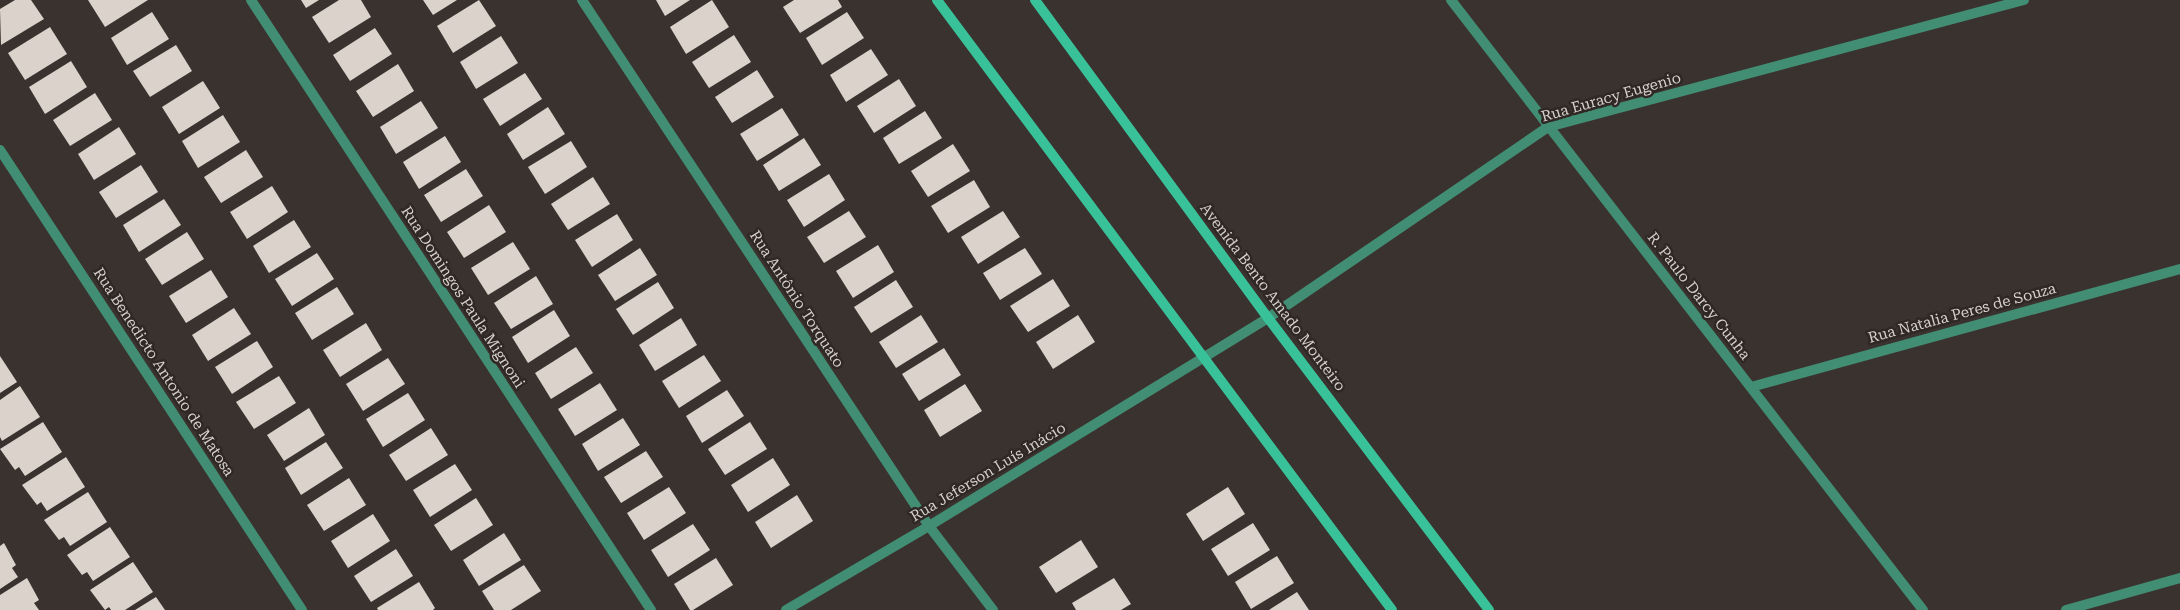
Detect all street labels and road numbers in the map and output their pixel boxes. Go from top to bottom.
street label: Rua Euracy Eugenio [1539,68,1683,126]
street label: Avenida Bento Amado Monteiro [1196,199,1350,395]
street label: Rua Domingos Paula Mignoni [397,203,529,391]
street label: Rua Antônio Torquato [746,227,848,371]
street label: R. Paulo Darcy Cunha [1644,229,1754,363]
street label: Rua Benedicto Antonio de Matosa [90,264,238,480]
street label: Rua Natalia Peres de Souza [1866,279,2058,347]
street label: Rua Jeferson Luís Inácio [907,418,1069,526]

